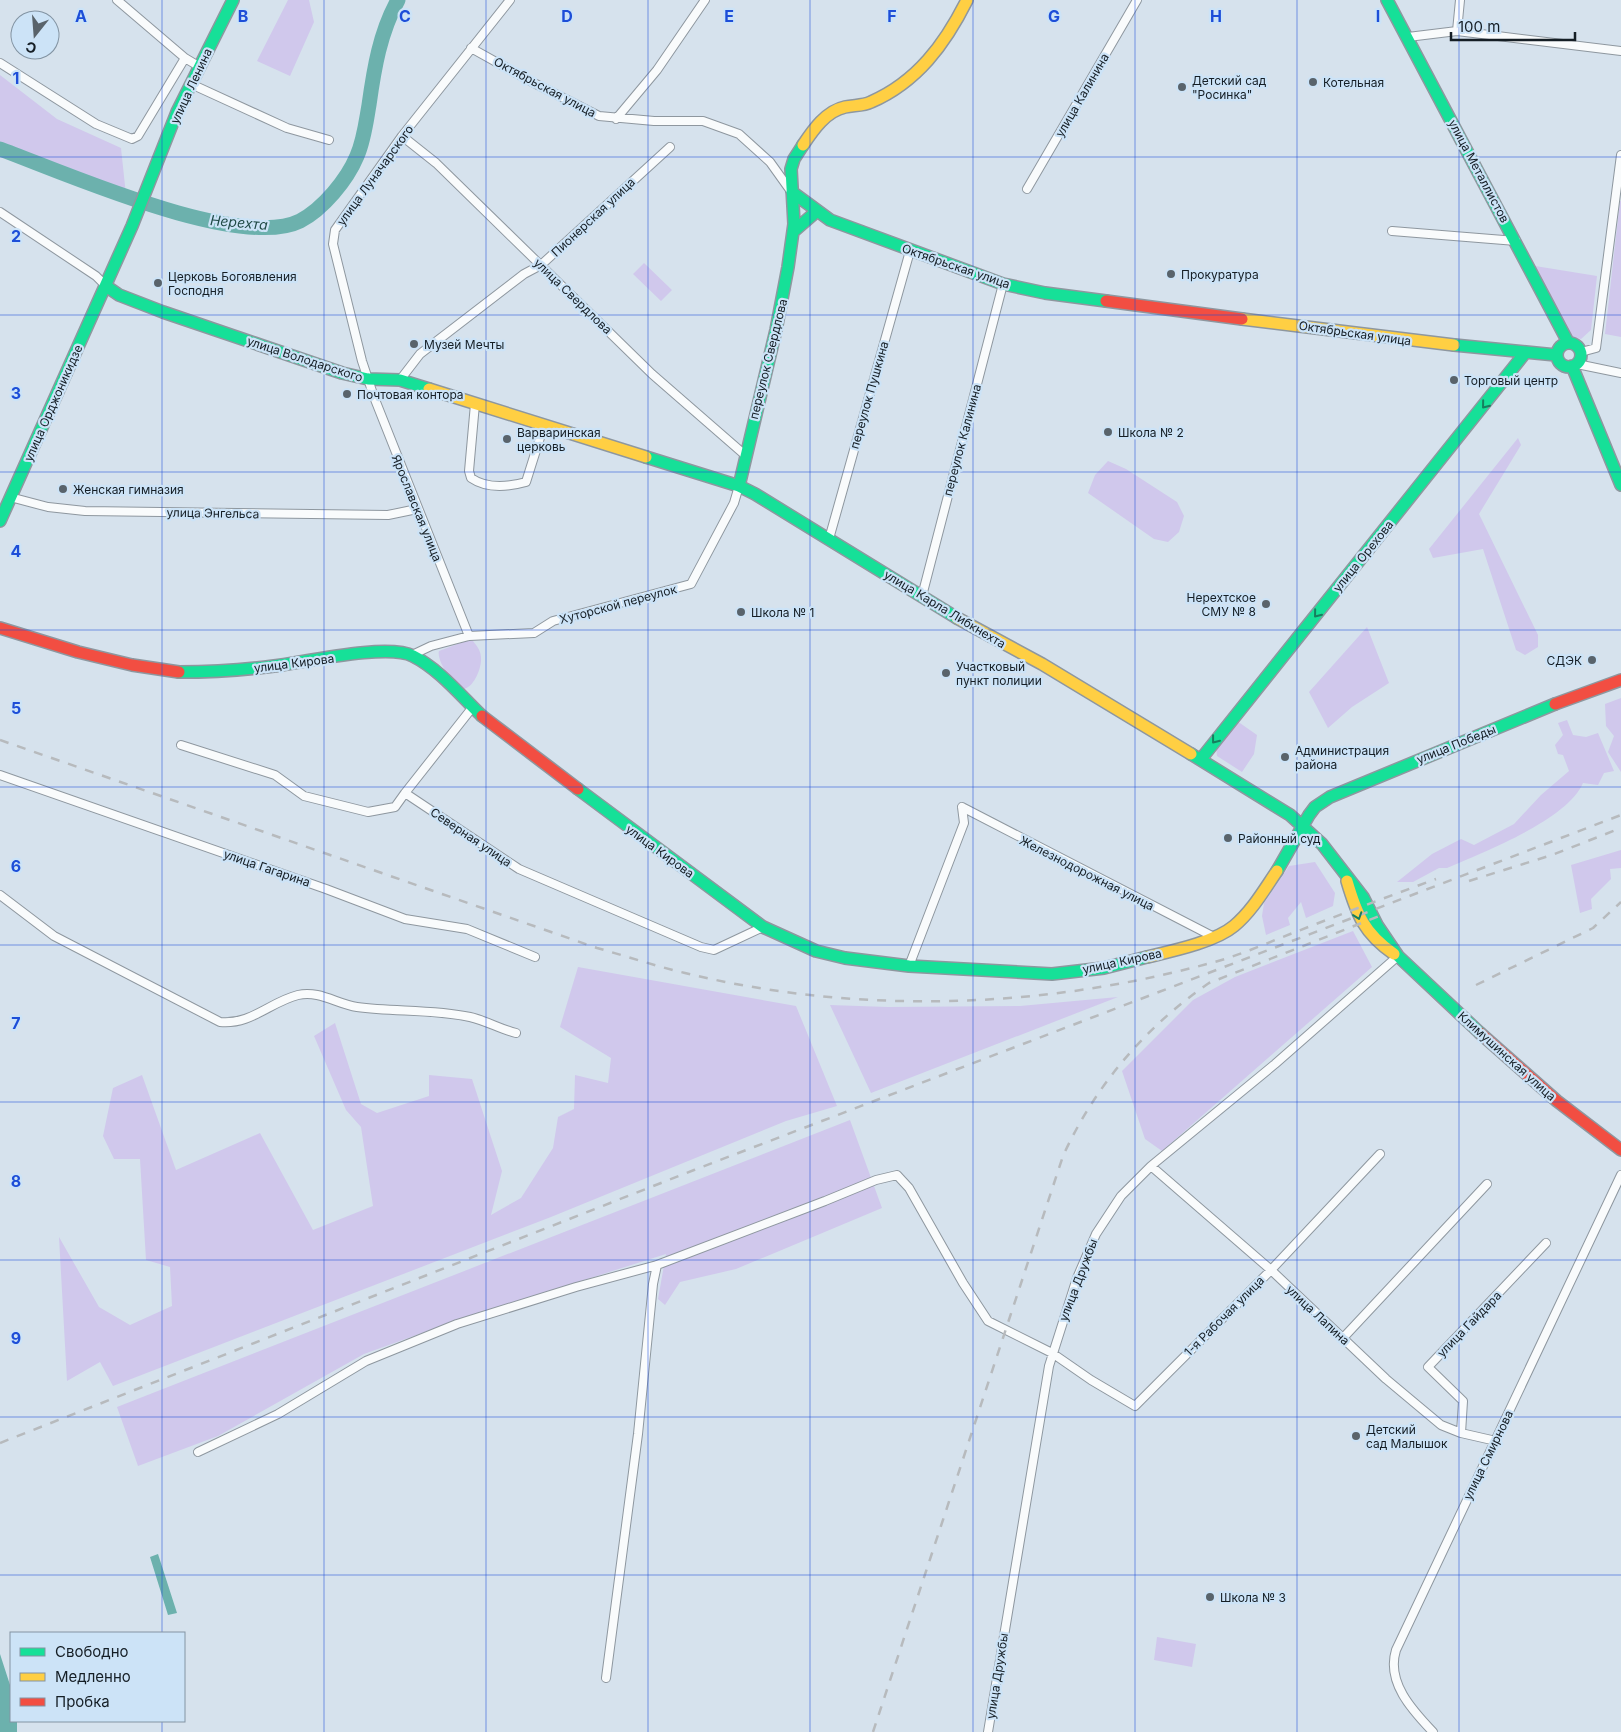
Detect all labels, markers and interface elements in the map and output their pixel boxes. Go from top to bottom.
text: A [75,6,87,26]
text: B [238,6,248,26]
text: C [399,6,411,26]
text: D [561,6,573,26]
text: E [724,6,734,26]
text: F [887,6,897,26]
text: G [1048,6,1060,26]
text: H [1210,6,1222,26]
text: I [1376,6,1380,26]
north arrow [10,10,60,60]
scale bar [1451,10,1575,42]
text: 100 m [1458,17,1500,36]
text: С [24,38,38,58]
street label: улица Ленина [167,46,215,126]
street label: улица Калинина [1052,50,1112,140]
street label: Октябрьская улица [491,54,599,120]
text: 1 [13,68,19,88]
place label: Детский сад "Росинка" [1192,73,1267,102]
place label: Котельная [1323,75,1384,90]
marker: Котельная [1307,76,1319,88]
marker: Детский сад "Росинка" [1176,81,1188,93]
street label: улица Металлистов [1445,117,1513,225]
street label: улица Луначарского [333,122,417,228]
street label: Пионерская улица [548,174,638,260]
water label: Нерехта [209,211,269,233]
text: 2 [11,226,21,246]
street label: Октябрьская улица [900,240,1012,292]
street label: улица Свердлова [531,255,615,337]
place label: Прокуратура [1181,267,1259,282]
marker: Прокуратура [1165,268,1177,280]
place label: Церковь Богоявления Господня [168,269,297,298]
marker: Церковь Богоявления Господня [152,277,164,289]
street label: переулок Свердлова [746,297,790,421]
street label: Октябрьская улица [1298,318,1412,348]
street label: улица Володарского [245,333,365,385]
place label: Музей Мечты [424,337,504,352]
marker: Музей Мечты [408,338,420,350]
street label: переулок Пушкина [846,339,892,451]
street label: улица Орджоникидзе [20,342,86,464]
place label: Торговый центр [1464,373,1558,388]
marker: Торговый центр [1448,374,1460,386]
street label: переулок Калинина [940,382,984,498]
text: 3 [11,383,21,403]
place label: Почтовая контора [357,387,464,402]
marker: Почтовая контора [341,388,353,400]
one-way arrow [1481,400,1490,409]
place label: Варваринская церковь [517,425,601,454]
place label: Школа № 2 [1118,425,1184,440]
marker: Школа № 2 [1102,426,1114,438]
marker: Варваринская церковь [501,433,513,445]
street label: Ярославская улица [389,452,445,564]
place label: Женская гимназия [73,482,184,497]
marker: Женская гимназия [57,483,69,495]
street label: улица Энгельса [167,505,259,521]
street label: улица Орехова [1330,517,1396,595]
text: 4 [11,541,22,561]
street label: улица Карла Либкнехта [881,567,1009,651]
street label: Хуторской переулок [558,581,679,627]
place label: Нерехтское СМУ № 8 [1187,590,1256,619]
marker: Нерехтское СМУ № 8 [1260,598,1272,610]
place label: Школа № 1 [751,605,814,620]
marker: Школа № 1 [735,606,747,618]
one-way arrow [1315,608,1323,617]
street label: улица Кирова [253,651,335,675]
place label: СДЭК [1547,653,1582,668]
marker: СДЭК [1586,654,1598,666]
place label: Участковый пункт полиции [956,659,1042,688]
marker: Участковый пункт полиции [940,667,952,679]
text: 5 [11,698,21,718]
street label: улица Победы [1414,721,1498,767]
one-way arrow [1212,735,1221,744]
place label: Администрация района [1295,743,1389,772]
marker: Администрация района [1279,751,1291,763]
street label: Северная улица [427,804,515,870]
street label: улица Кирова [623,821,697,881]
place label: Районный суд [1238,831,1321,846]
street label: Железнодорожная улица [1017,832,1157,914]
marker: Районный суд [1222,832,1234,844]
street label: улица Гагарина [222,846,312,890]
text: 6 [11,856,21,876]
one-way arrow [1352,911,1362,920]
street label: улица Кирова [1081,945,1163,977]
street label: Климушинская улица [1455,1008,1559,1104]
text: 7 [11,1013,21,1033]
text: 8 [11,1171,21,1191]
street label: улица Дружбы [1055,1237,1101,1323]
street label: 1-я Рабочая улица [1181,1273,1267,1359]
street label: улица Лапина [1283,1282,1353,1348]
street label: улица Гайдара [1434,1288,1504,1360]
text: 9 [11,1328,21,1348]
street label: улица Смирнова [1460,1408,1516,1502]
place label: Детский сад Малышок [1366,1422,1448,1451]
marker: Детский сад Малышок [1350,1430,1362,1442]
place label: Школа № 3 [1220,1590,1286,1605]
marker: Школа № 3 [1204,1591,1216,1603]
legend [10,1632,185,1722]
street label: улица Дружбы [983,1632,1011,1720]
text: Свободно [55,1642,129,1661]
text: Медленно [55,1667,131,1686]
text: Пробка [55,1692,110,1711]

